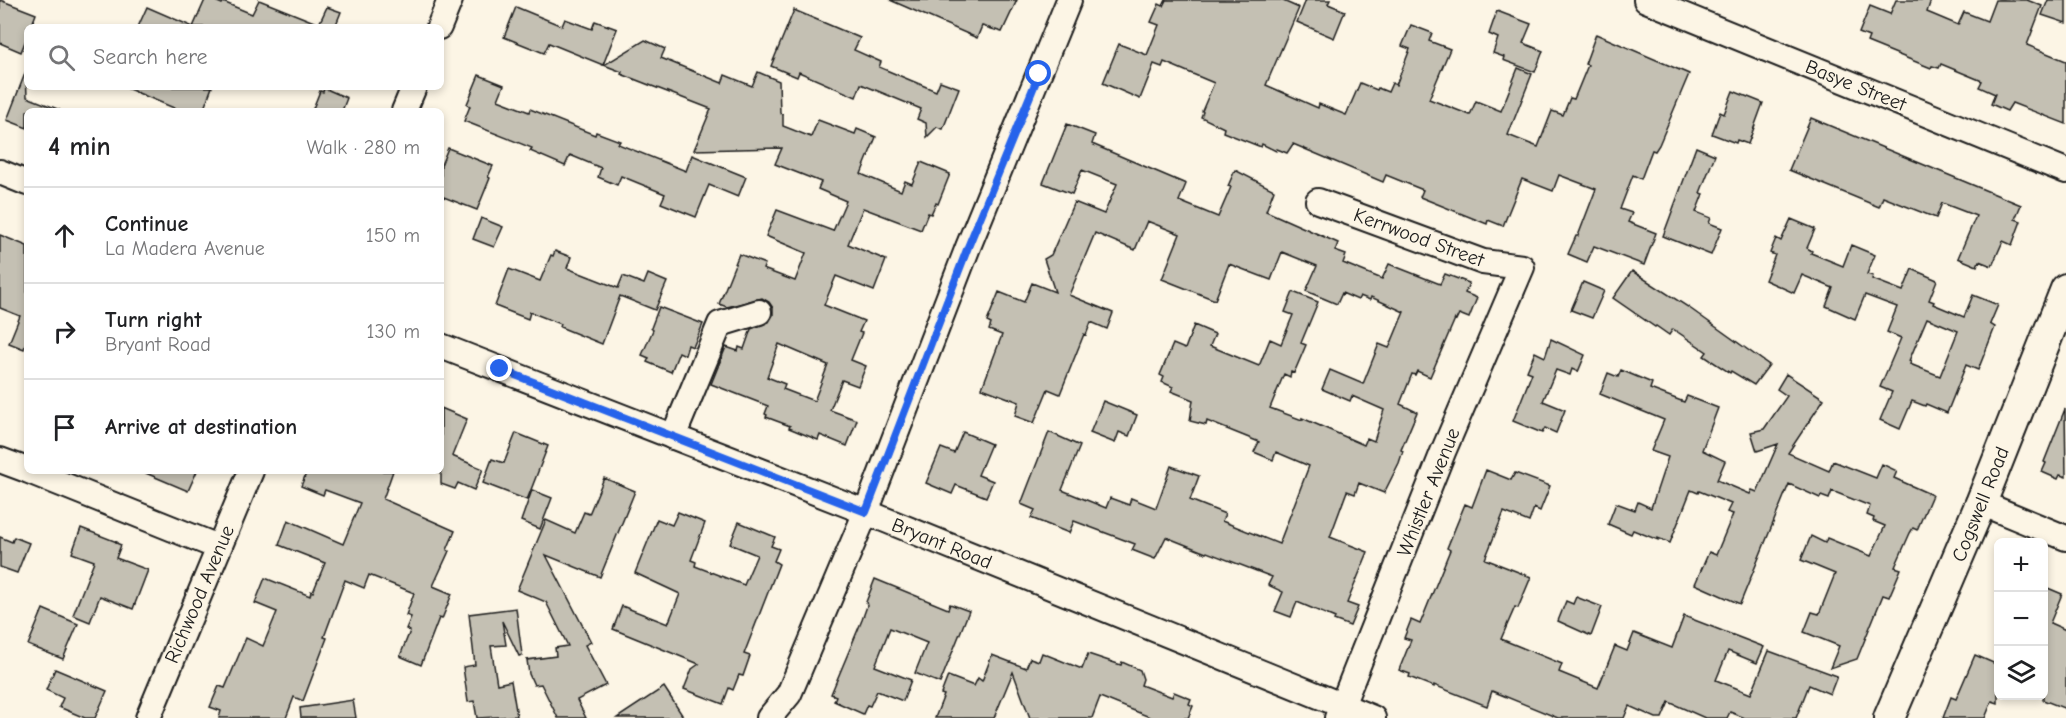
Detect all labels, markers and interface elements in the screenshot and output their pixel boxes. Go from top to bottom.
search box [24,24,444,90]
icon: search [45,41,78,74]
text: Search here [93,44,208,70]
street label: Basye Street [1802,55,1911,117]
route start [1025,60,1051,86]
text: 4 min [48,132,111,162]
text: Walk · 280 m [307,136,420,159]
street label: Kerrwood Street [1350,203,1488,272]
text: Continue [105,211,188,237]
icon: ahead [48,219,81,252]
text: 150 m [366,224,420,247]
text: La Madera Avenue [105,237,265,260]
text: Turn right [105,307,202,333]
icon: right [48,315,81,348]
text: 130 m [367,320,420,343]
text: Bryant Road [105,333,211,356]
route end [486,355,512,381]
icon: arrive [48,411,81,444]
text: Arrive at destination [105,414,297,440]
street label: Whistler Avenue [1392,425,1465,560]
street label: Cogswell Road [1947,443,2014,565]
street label: Bryant Road [888,513,995,574]
street label: Richwood Avenue [160,522,239,667]
map controls [1994,538,2048,700]
button: + [1994,538,2048,592]
button: − [1994,592,2048,646]
button: layers [1994,646,2048,700]

